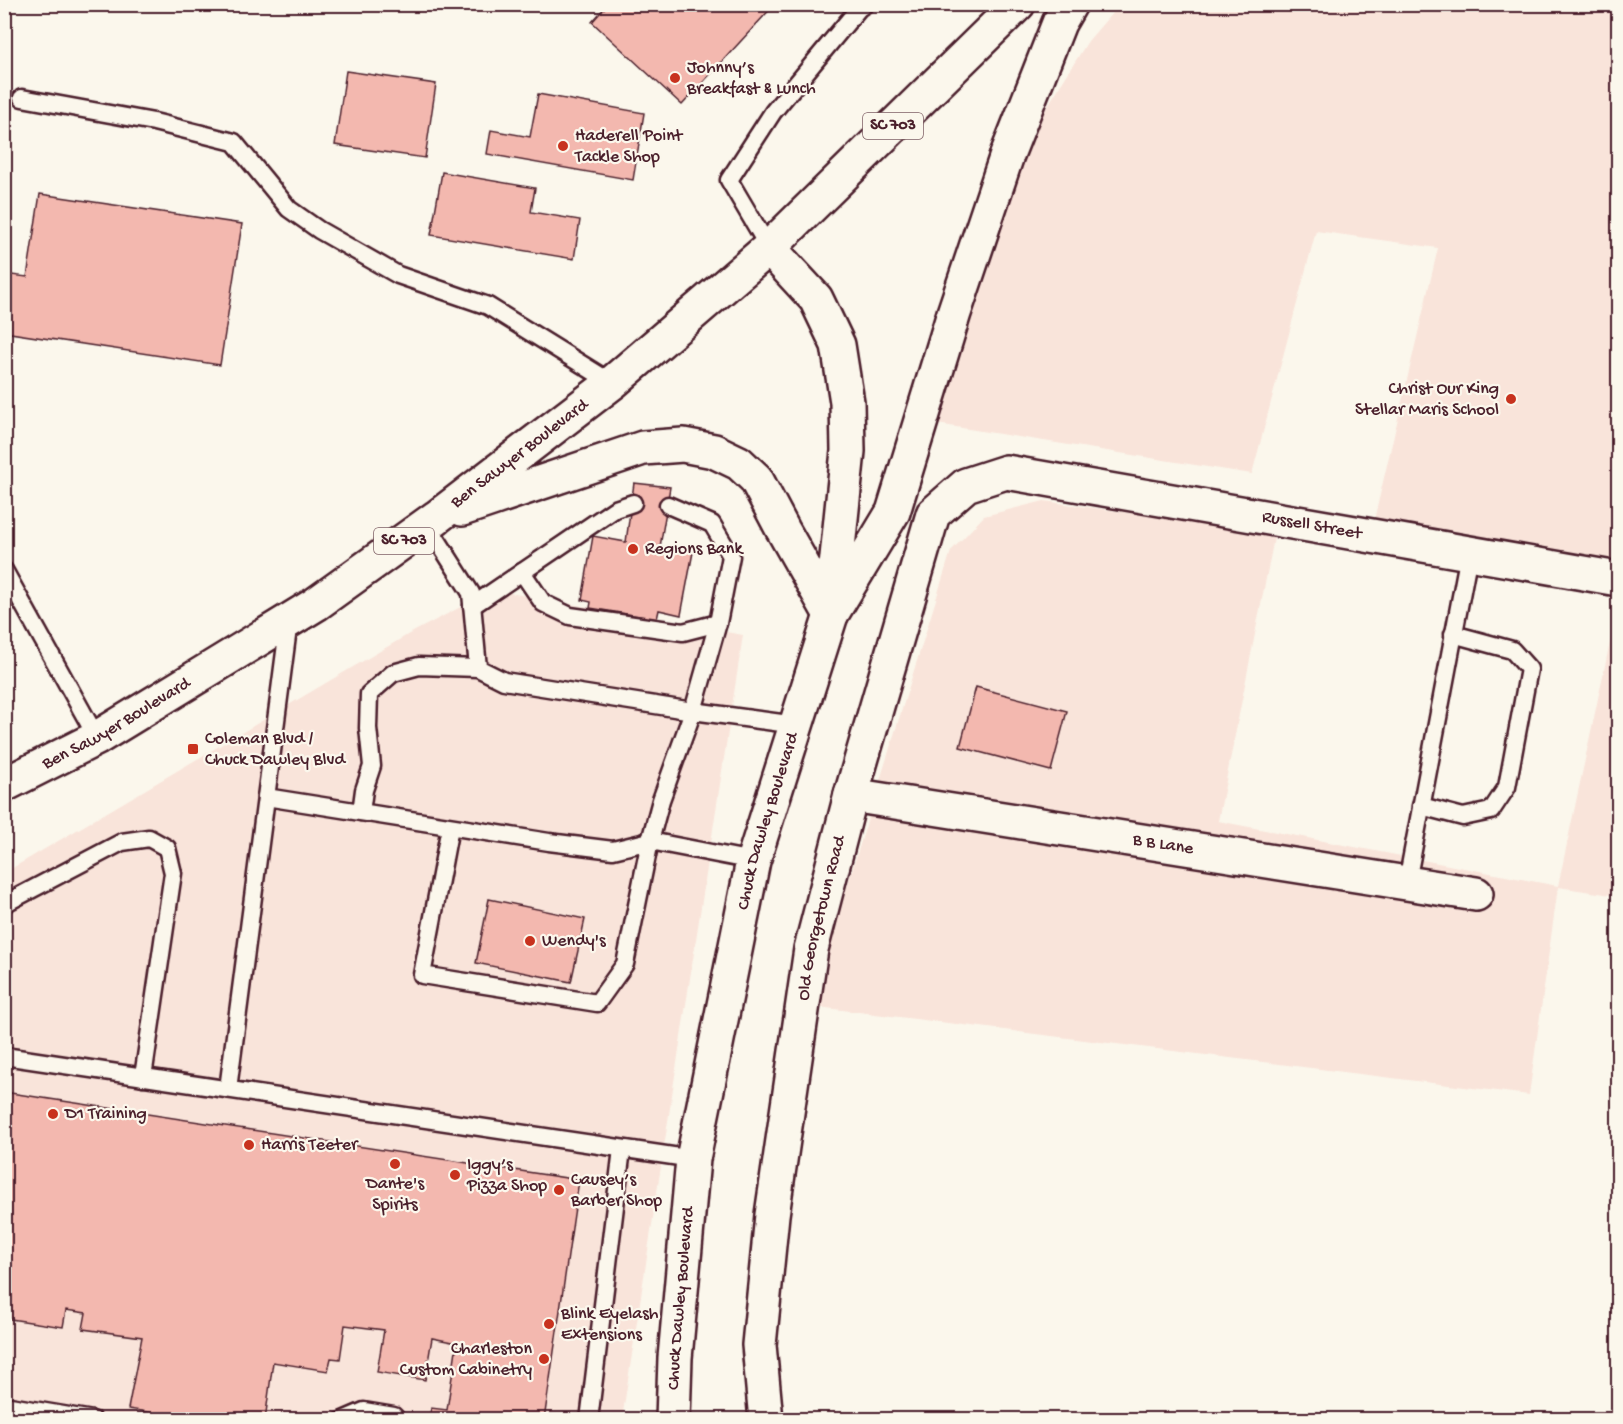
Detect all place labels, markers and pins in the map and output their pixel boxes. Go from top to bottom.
place label: Johnny’s Breakfast & Lunch [686,58,816,100]
marker: Johnny’s Breakfast & Lunch [668,71,682,85]
place label: Haderell Point Tackle Shop [574,126,684,168]
marker: Haderell Point Tackle Shop [556,139,570,153]
place label: Christ Our King Stellar Maris School [1355,379,1499,421]
marker: Christ Our King Stellar Maris School [1504,392,1518,406]
place label: Regions Bank [645,539,744,560]
marker: Regions Bank [626,542,640,556]
place label: Coleman Blvd / Chuck Dawley Blvd [205,729,346,771]
marker: Coleman Blvd / Chuck Dawley Blvd [186,742,200,756]
place label: Wendy's [542,931,607,952]
marker: Wendy's [523,934,537,948]
place label: D1 Training [64,1104,147,1125]
marker: D1 Training [46,1107,60,1121]
place label: Harris Teeter [261,1135,359,1156]
marker: Harris Teeter [242,1138,256,1152]
place label: Iggy’s Pizza Shop [466,1155,547,1197]
marker: Dante's Spirits [388,1157,402,1171]
marker: Iggy’s Pizza Shop [448,1168,462,1182]
place label: Causey’s Barber Shop [570,1170,662,1212]
place label: Dante's Spirits [365,1174,425,1216]
marker: Causey’s Barber Shop [552,1183,566,1197]
place label: Blink Eyelash Extensions [560,1304,659,1346]
marker: Blink Eyelash Extensions [542,1317,556,1331]
place label: Charleston Custom Cabinetry [400,1339,532,1381]
marker: Charleston Custom Cabinetry [537,1352,551,1366]

